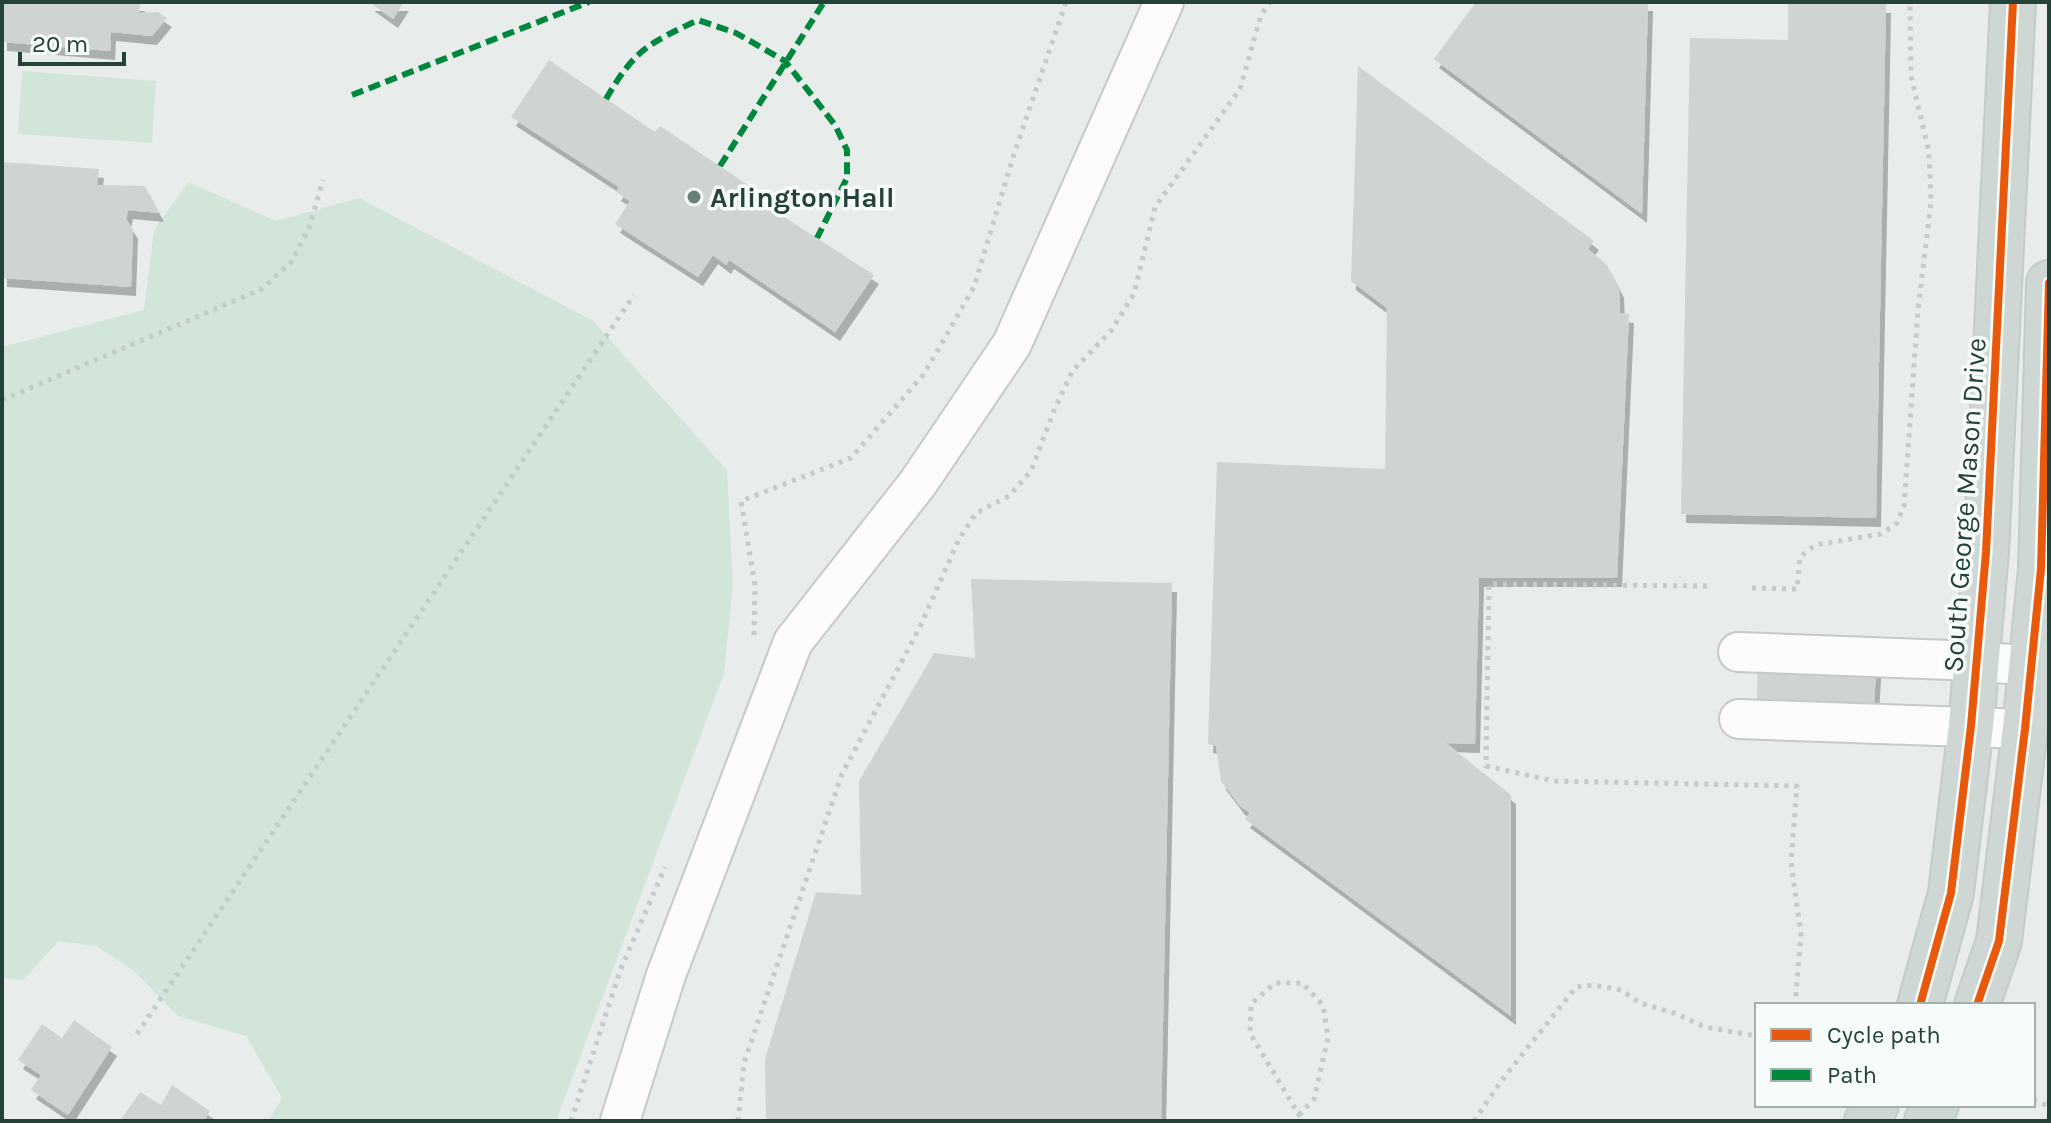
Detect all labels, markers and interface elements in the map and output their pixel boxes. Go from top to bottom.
scale bar [20,16,124,66]
text: 20 m [32,30,88,58]
place label: Arlington Hall [710,181,895,214]
marker: Arlington Hall [685,188,703,206]
street label: South George Mason Drive [1936,337,1993,674]
legend [1755,1003,2035,1107]
text: Cycle path [1827,1021,1941,1049]
text: Path [1827,1061,1877,1089]

